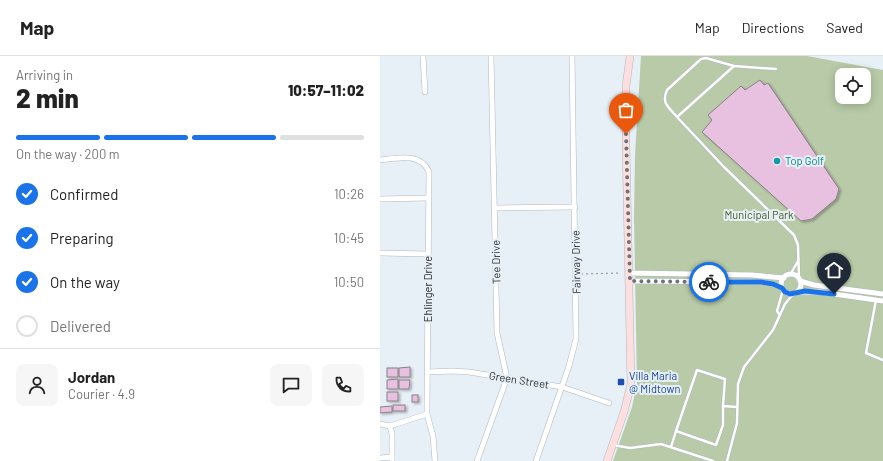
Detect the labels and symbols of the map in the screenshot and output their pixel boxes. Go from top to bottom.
pin [609,93,643,134]
place label: Top Golf [785,154,824,167]
marker: Top Golf [772,156,782,166]
park label: Municipal Park [724,208,794,221]
street label: Fairway Drive [568,230,583,294]
street label: Tee Drive [489,240,502,284]
pin [817,253,851,294]
street label: Ehlinger Drive [421,256,434,322]
courier [689,262,729,302]
street label: Green Street [488,368,550,391]
place label: Villa Maria @ Midtown [629,369,681,395]
marker: Villa Maria @ Midtown [616,377,626,387]

